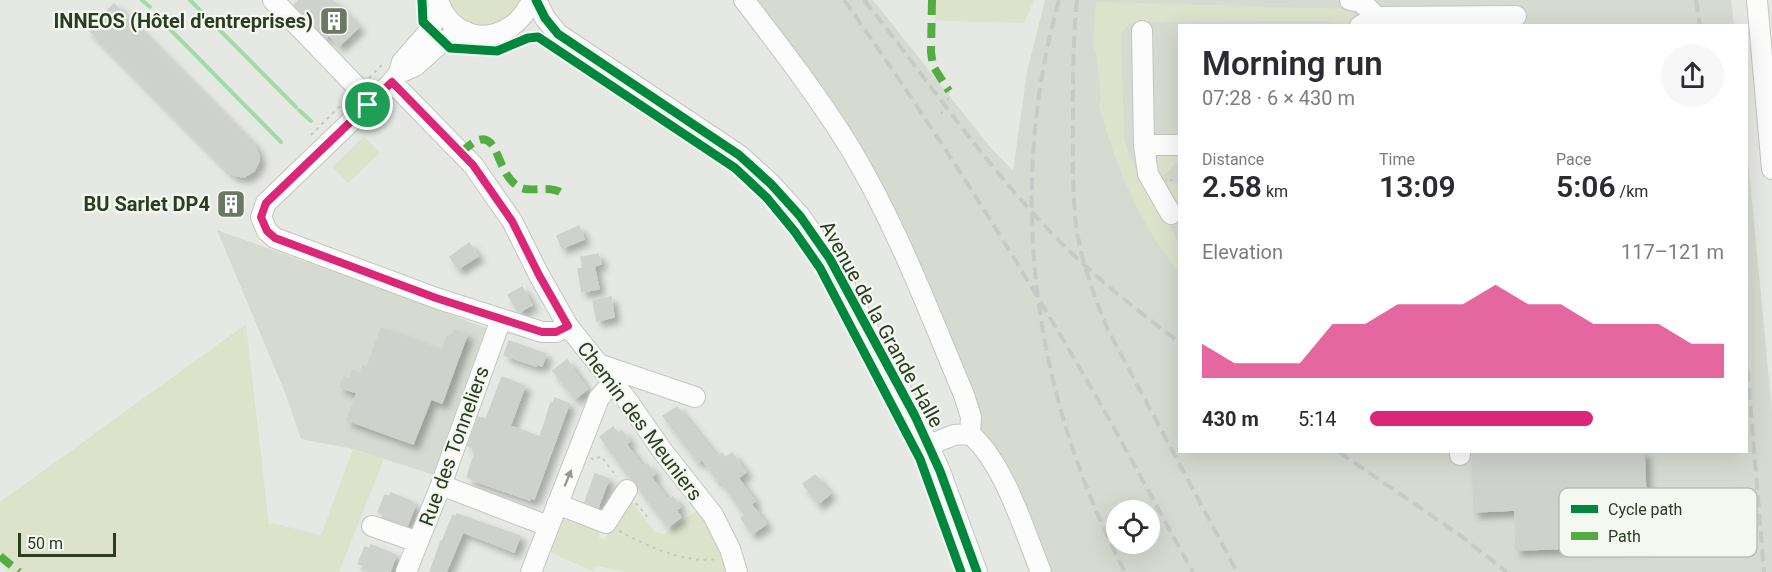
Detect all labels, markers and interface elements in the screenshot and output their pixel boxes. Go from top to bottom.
building icon: INNEOS (Hôtel d'entreprises) [318,5,350,37]
place label: INNEOS (Hôtel d'entreprises) [54,9,313,33]
text: Morning run [1202,44,1383,83]
button: share [1661,44,1724,107]
pin [342,79,393,130]
text: 07:28 · 6 × 430 m [1202,86,1355,110]
icon: arrive [351,88,384,121]
text: Distance [1202,150,1264,169]
text: Time [1379,150,1415,169]
text: Pace [1556,150,1592,169]
text: 2.58 [1202,169,1262,204]
text: 13:09 [1379,169,1456,204]
text: 5:06 [1556,169,1616,204]
text: km [1262,182,1288,201]
text: /km [1616,182,1648,201]
building icon: BU Sarlet DP4 [215,188,247,220]
place label: BU Sarlet DP4 [84,192,210,216]
street label: Avenue de la Grande Halle [815,217,949,431]
text: Elevation [1202,240,1283,264]
text: 117–121 m [1621,240,1724,264]
street label: Chemin des Meuniers [572,337,708,505]
street label: Rue des Tonneliers [414,363,494,529]
text: 430 m [1202,407,1259,431]
text: 5:14 [1298,407,1337,431]
one-way arrow [563,469,573,487]
legend [1559,488,1757,557]
map controls [1106,500,1160,554]
button: locate [1106,500,1160,554]
text: Cycle path [1608,500,1682,519]
text: Path [1608,527,1641,546]
scale bar [18,530,116,558]
text: 50 m [27,534,63,553]

